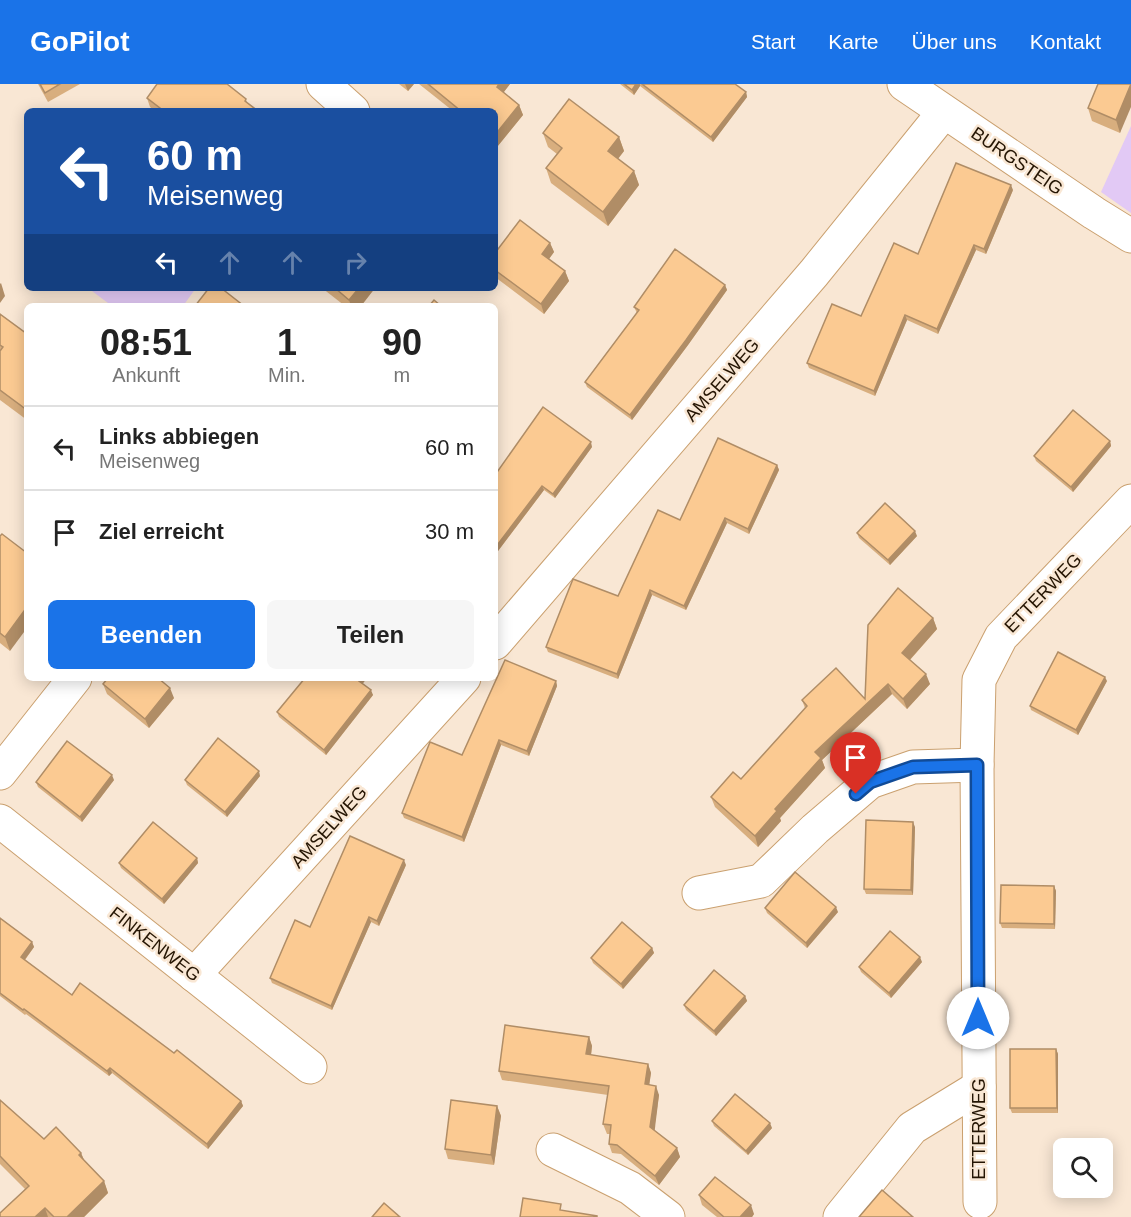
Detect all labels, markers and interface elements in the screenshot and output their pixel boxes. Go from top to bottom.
text: GoPilot [30,26,130,57]
text: Start [751,30,795,53]
text: Karte [828,30,879,53]
text: Über uns [912,30,997,53]
text: Kontakt [1030,30,1101,53]
street label: BURGSTEIG [967,123,1067,199]
icon: left [48,132,126,210]
text: 60 m [147,132,243,179]
text: Meisenweg [147,181,284,211]
icon: left [150,246,183,279]
icon: ahead [213,246,246,279]
icon: ahead [276,246,309,279]
icon: right [339,246,372,279]
text: 08:51 [100,322,192,363]
text: 1 [277,322,297,363]
text: 90 [382,322,422,363]
street label: AMSELWEG [681,335,763,425]
text: Ankunft [112,364,180,386]
text: Min. [268,364,306,386]
text: m [394,364,410,386]
text: Links abbiegen [99,424,259,449]
icon: left [48,432,81,465]
text: 60 m [425,435,474,460]
text: Meisenweg [99,450,200,472]
icon: arrive [48,516,81,549]
text: Ziel erreicht [99,519,224,544]
text: 30 m [425,519,474,544]
street label: ETTERWEG [1000,549,1086,637]
button: Beenden [48,600,255,669]
button: Teilen [267,600,474,669]
pin [830,732,881,794]
icon: arrive [839,741,872,774]
street label: AMSELWEG [287,782,371,872]
street label: FINKENWEG [106,903,204,985]
position arrow [946,986,1010,1050]
street label: ETTERWEG [969,1078,989,1180]
map controls [1053,1138,1113,1198]
button: search [1053,1138,1113,1198]

